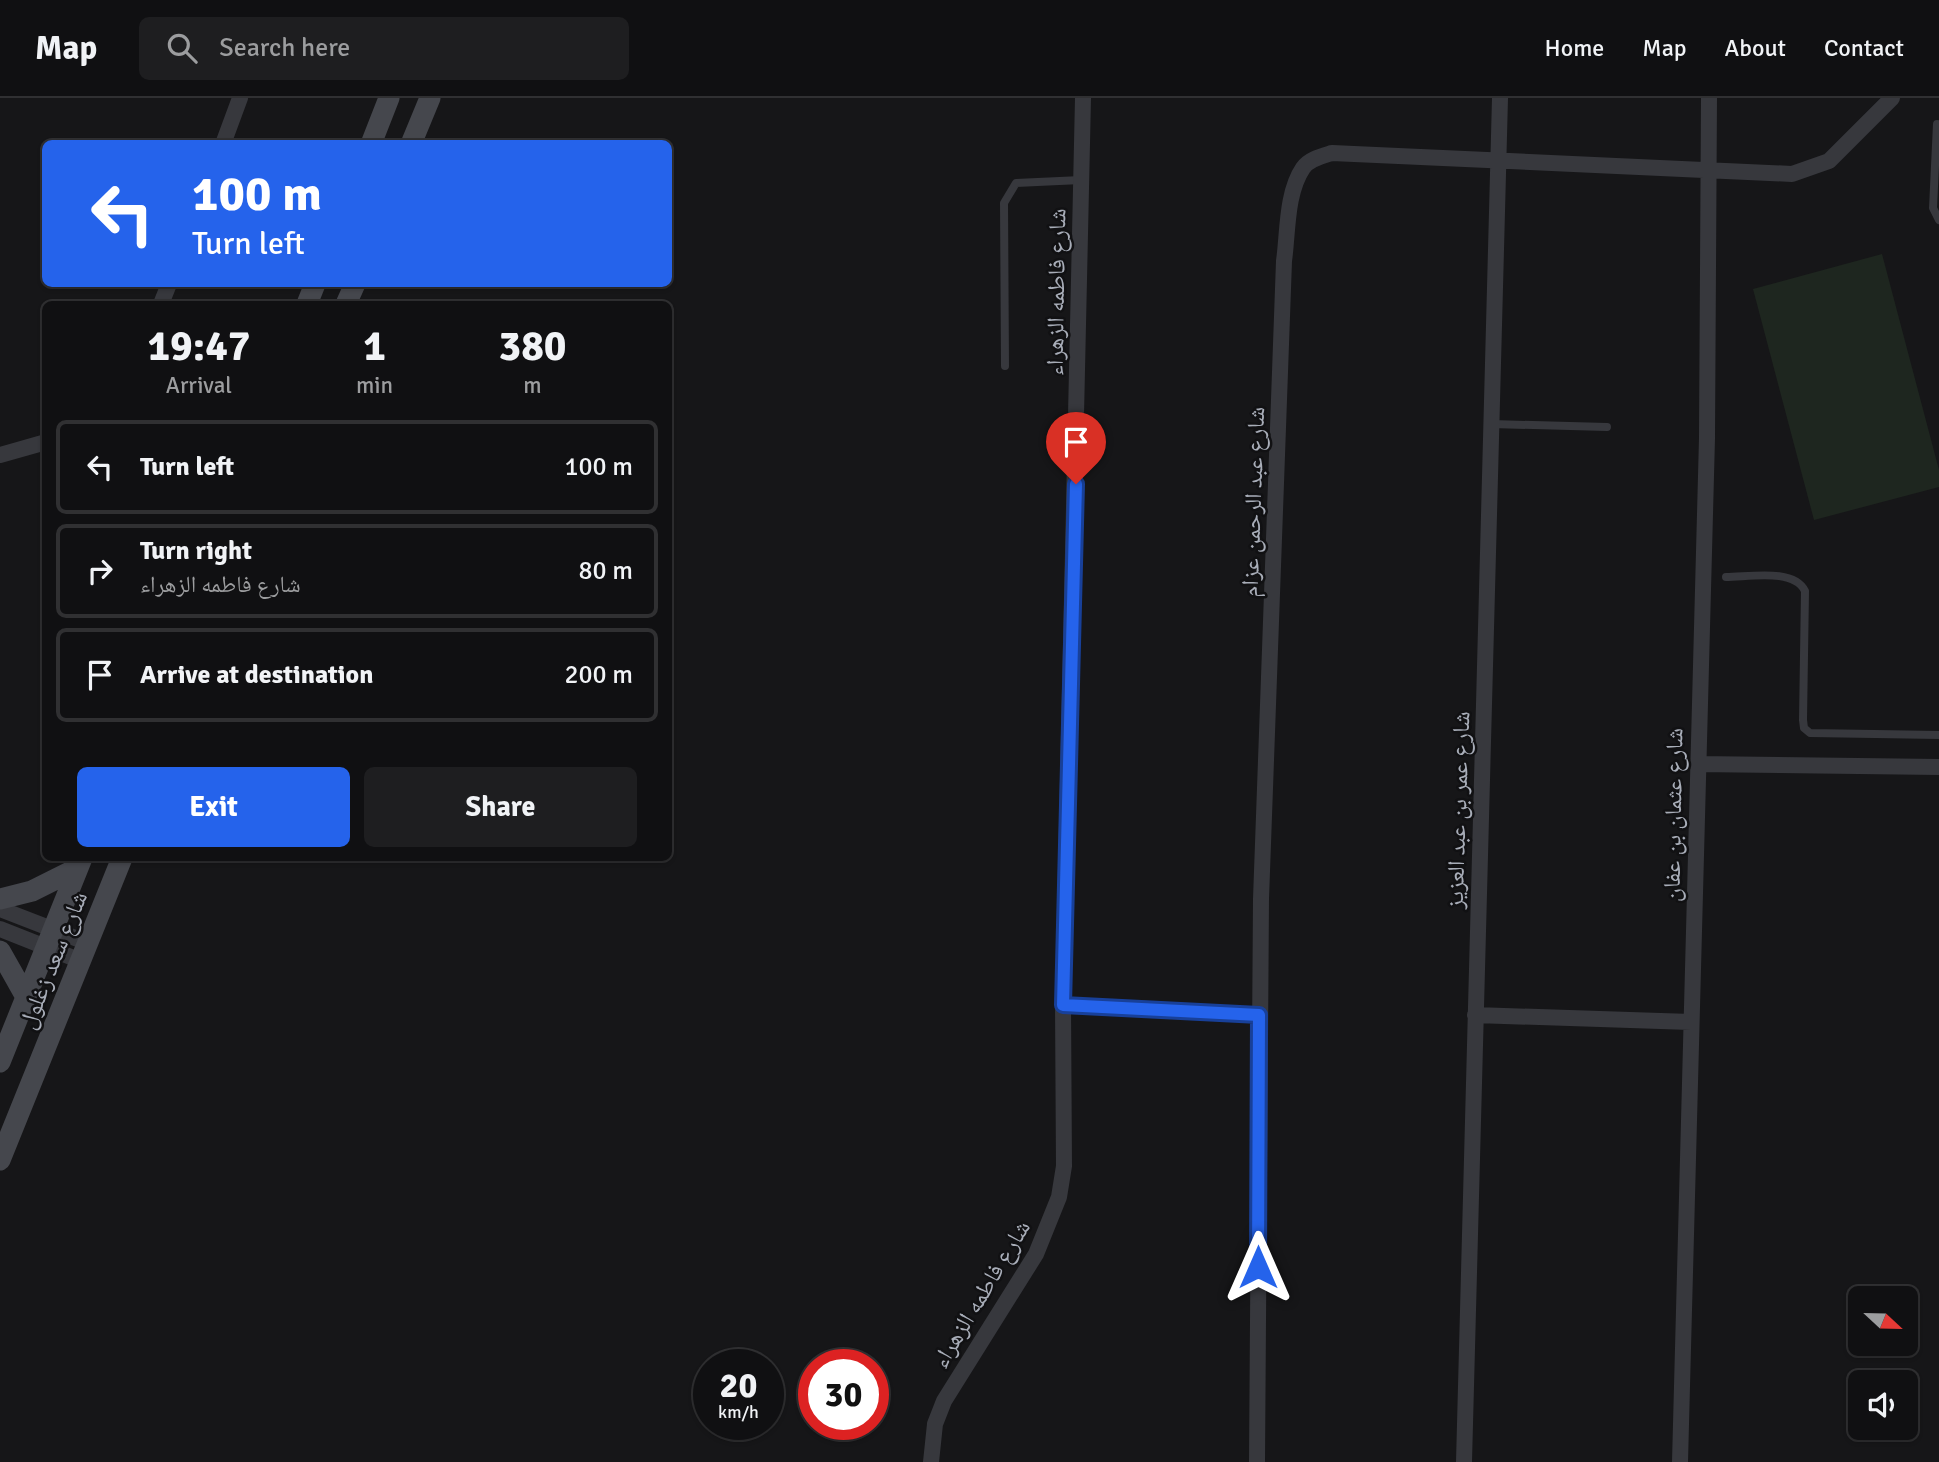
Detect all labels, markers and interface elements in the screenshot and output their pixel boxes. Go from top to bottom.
search box [139,17,629,80]
text: Map [35,28,97,69]
icon: search [163,29,201,67]
text: Search here [219,32,350,64]
text: Home [1544,33,1604,63]
text: Map [1642,33,1687,63]
text: About [1725,33,1786,63]
text: Contact [1824,33,1904,63]
text: 100 m [192,164,322,224]
icon: left [77,168,168,259]
street label: شارع فاطمه الزهراء [1040,208,1072,376]
text: Turn left [192,224,305,263]
text: 19:47 [147,321,251,372]
text: 1 [363,321,386,372]
text: 380 [498,321,567,372]
text: Arrival [166,371,232,400]
text: min [356,371,393,400]
text: m [523,371,542,400]
street label: شارع عبد الرحمن عزام [1235,406,1272,598]
pin [1046,412,1106,484]
icon: arrive [1057,423,1095,461]
icon: left [81,448,119,486]
text: Turn left [140,451,234,483]
text: 100 m [564,451,633,483]
text: Turn right [140,535,252,567]
icon: right [81,552,119,590]
text: 80 m [578,555,633,587]
text: شارع فاطمه الزهراء [140,570,301,599]
icon: arrive [81,656,119,694]
text: Arrive at destination [140,659,373,691]
text: 200 m [564,659,633,691]
street label: شارع عمر بن عبد العزيز [1440,711,1476,910]
street label: شارع عثمان بن عفان [1656,728,1690,902]
button: Exit [77,767,350,847]
button: Share [364,767,637,847]
street label: شارع سعد زغلول [12,887,94,1033]
street label: شارع فاطمه الزهراء [925,1214,1037,1374]
position arrow [1221,1230,1295,1304]
north arrow [1848,1286,1918,1356]
map controls [1848,1286,1918,1440]
speed limit sign: 30 [798,1349,889,1440]
text: 20 [720,1364,757,1407]
button: sound [1848,1370,1918,1440]
text: km/h [718,1401,759,1423]

